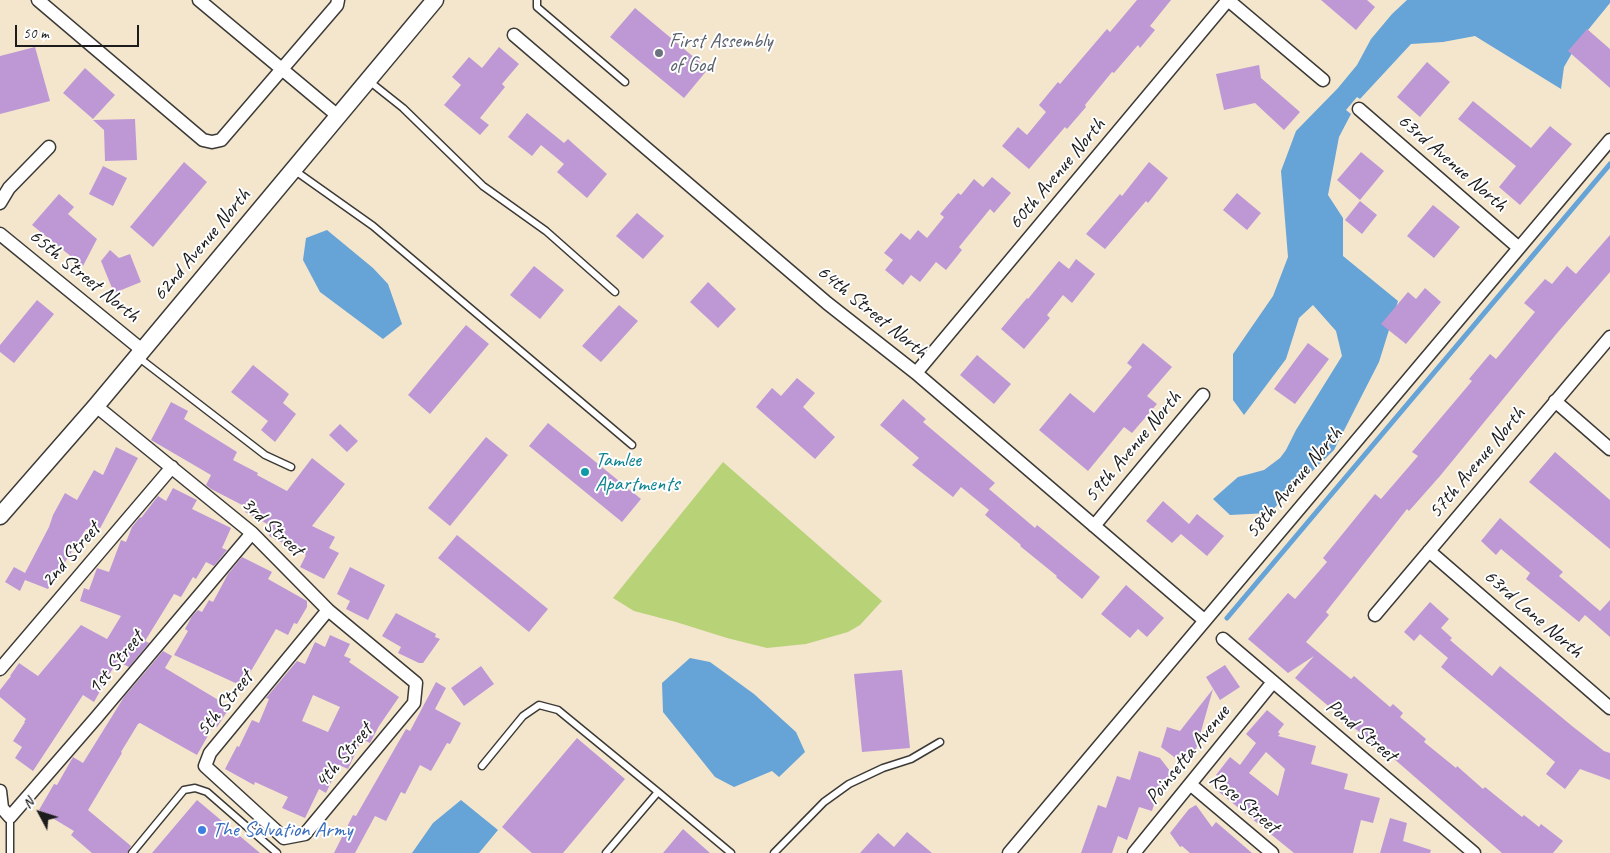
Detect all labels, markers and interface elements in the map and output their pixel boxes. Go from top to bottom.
scale bar [18,15,141,47]
text: 50 m [23,24,49,43]
place label: First Assembly of God [669,28,773,78]
marker: First Assembly of God [653,47,665,59]
street label: 63rd Avenue North [1392,108,1512,218]
street label: 60th Avenue North [1003,113,1111,235]
street label: 62nd Avenue North [148,184,256,306]
street label: 65th Street North [23,224,145,328]
street label: 64th Street North [811,260,933,364]
street label: 59th Avenue North [1079,386,1187,508]
street label: 57th Avenue North [1423,402,1531,524]
street label: 58th Avenue North [1240,422,1348,544]
place label: Tamlee Apartments [595,447,679,497]
marker: Tamlee Apartments [579,466,591,478]
street label: 3rd Street [236,492,308,562]
street label: 2nd Street [36,517,106,593]
street label: 63rd Lane North [1478,564,1588,664]
street label: 1st Street [82,626,150,700]
street label: 5th Street [191,666,259,742]
street label: Pond Street [1320,694,1402,768]
street label: Poinsetta Avenue [1140,700,1236,810]
street label: 4th Street [310,719,378,793]
street label: Rose Street [1204,767,1284,839]
north arrow [15,788,65,838]
text: N [19,794,37,812]
place label: The Salvation Army [212,817,353,843]
marker: The Salvation Army [196,824,208,836]

